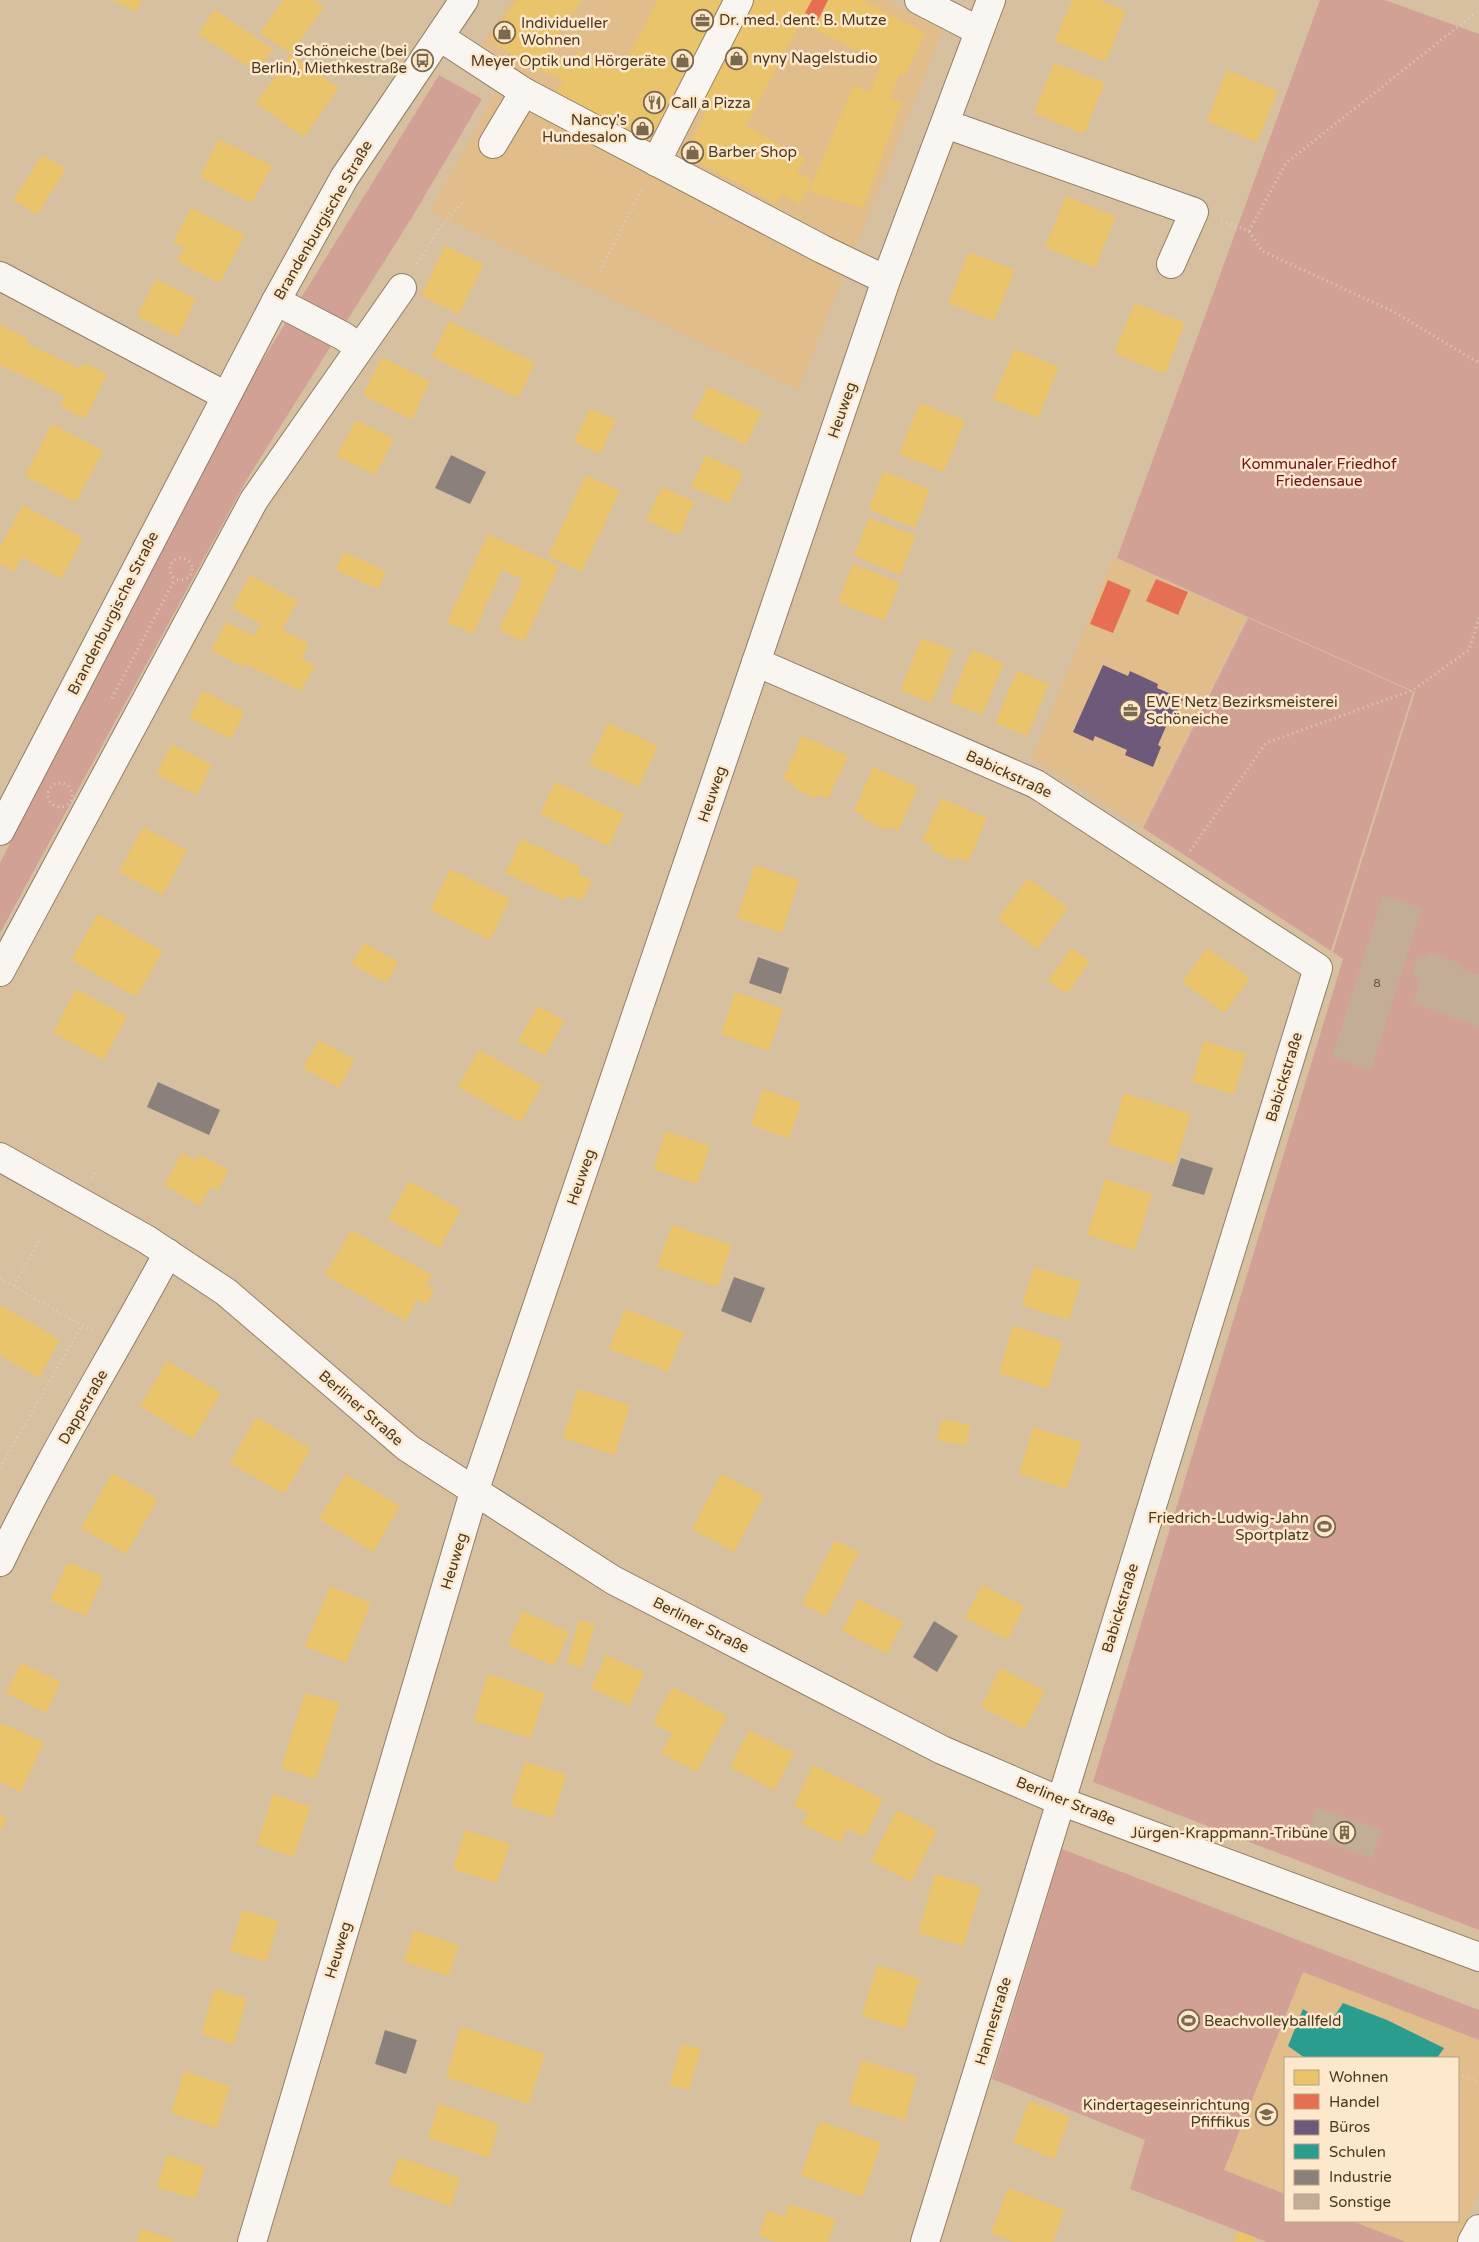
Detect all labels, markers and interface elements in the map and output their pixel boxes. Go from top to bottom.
office icon: Dr. med. dent. B. Mutze [691,8,715,32]
place label: Dr. med. dent. B. Mutze [719,11,886,29]
place label: Individueller Wohnen [521,14,608,49]
shop icon: Individueller Wohnen [493,20,517,44]
place label: Schöneiche (bei Berlin), Miethkestraße [251,42,407,77]
shop icon: nyny Nagelstudio [725,46,749,70]
bus stop icon: Schöneiche (bei Berlin), Miethkestraße [411,48,435,72]
shop icon: Meyer Optik und Hörgeräte [670,49,694,73]
place label: nyny Nagelstudio [753,49,878,67]
place label: Meyer Optik und Hörgeräte [471,52,666,70]
restaurant icon: Call a Pizza [643,91,667,115]
place label: Call a Pizza [671,94,751,112]
place label: Nancy's Hundesalon [542,111,627,146]
shop icon: Nancy's Hundesalon [631,117,655,141]
street label: Brandenburgische Straße [270,137,376,303]
shop icon: Barber Shop [680,140,704,164]
place label: Barber Shop [708,143,797,161]
street label: Heuweg [824,379,860,441]
park label: Kommunaler Friedhof Friedensaue [1241,455,1397,490]
street label: Brandenburgische Straße [64,528,162,698]
place label: EWE Netz Bezirksmeisterei Schöneiche [1146,693,1338,728]
office icon: EWE Netz Bezirksmeisterei Schöneiche [1118,699,1142,723]
street label: Babickstraße [963,746,1055,802]
street label: Heuweg [694,763,730,825]
house number: 8 [1373,976,1381,990]
street label: Babickstraße [1262,1030,1306,1124]
street label: Heuweg [563,1146,599,1208]
street label: Dappstraße [54,1366,112,1448]
street label: Berliner Straße [315,1367,407,1449]
place label: Friedrich-Ludwig-Jahn Sportplatz [1148,1509,1309,1544]
sports icon: Friedrich-Ludwig-Jahn Sportplatz [1313,1515,1337,1539]
street label: Heuweg [437,1530,471,1592]
street label: Babickstraße [1098,1561,1142,1655]
street label: Berliner Straße [650,1593,752,1657]
street label: Berliner Straße [1014,1773,1118,1829]
building icon: Jürgen-Krappmann-Tribüne [1332,1821,1356,1845]
place label: Jürgen-Krappmann-Tribüne [1130,1824,1328,1842]
street label: Heuweg [321,1919,355,1981]
street label: Hannestraße [971,1975,1015,2067]
sports icon: Beachvolleyballfeld [1176,2009,1200,2033]
place label: Beachvolleyballfeld [1204,2012,1342,2030]
legend [1284,2057,1459,2222]
text: Wohnen [1329,2068,1389,2086]
text: Handel [1329,2093,1380,2111]
place label: Kindertageseinrichtung Pfiffikus [1083,2096,1250,2131]
school or university icon: Kindertageseinrichtung Pfiffikus [1254,2102,1278,2126]
text: Büros [1329,2118,1370,2136]
text: Schulen [1329,2143,1386,2161]
text: Industrie [1329,2168,1392,2186]
text: Sonstige [1329,2193,1391,2211]

